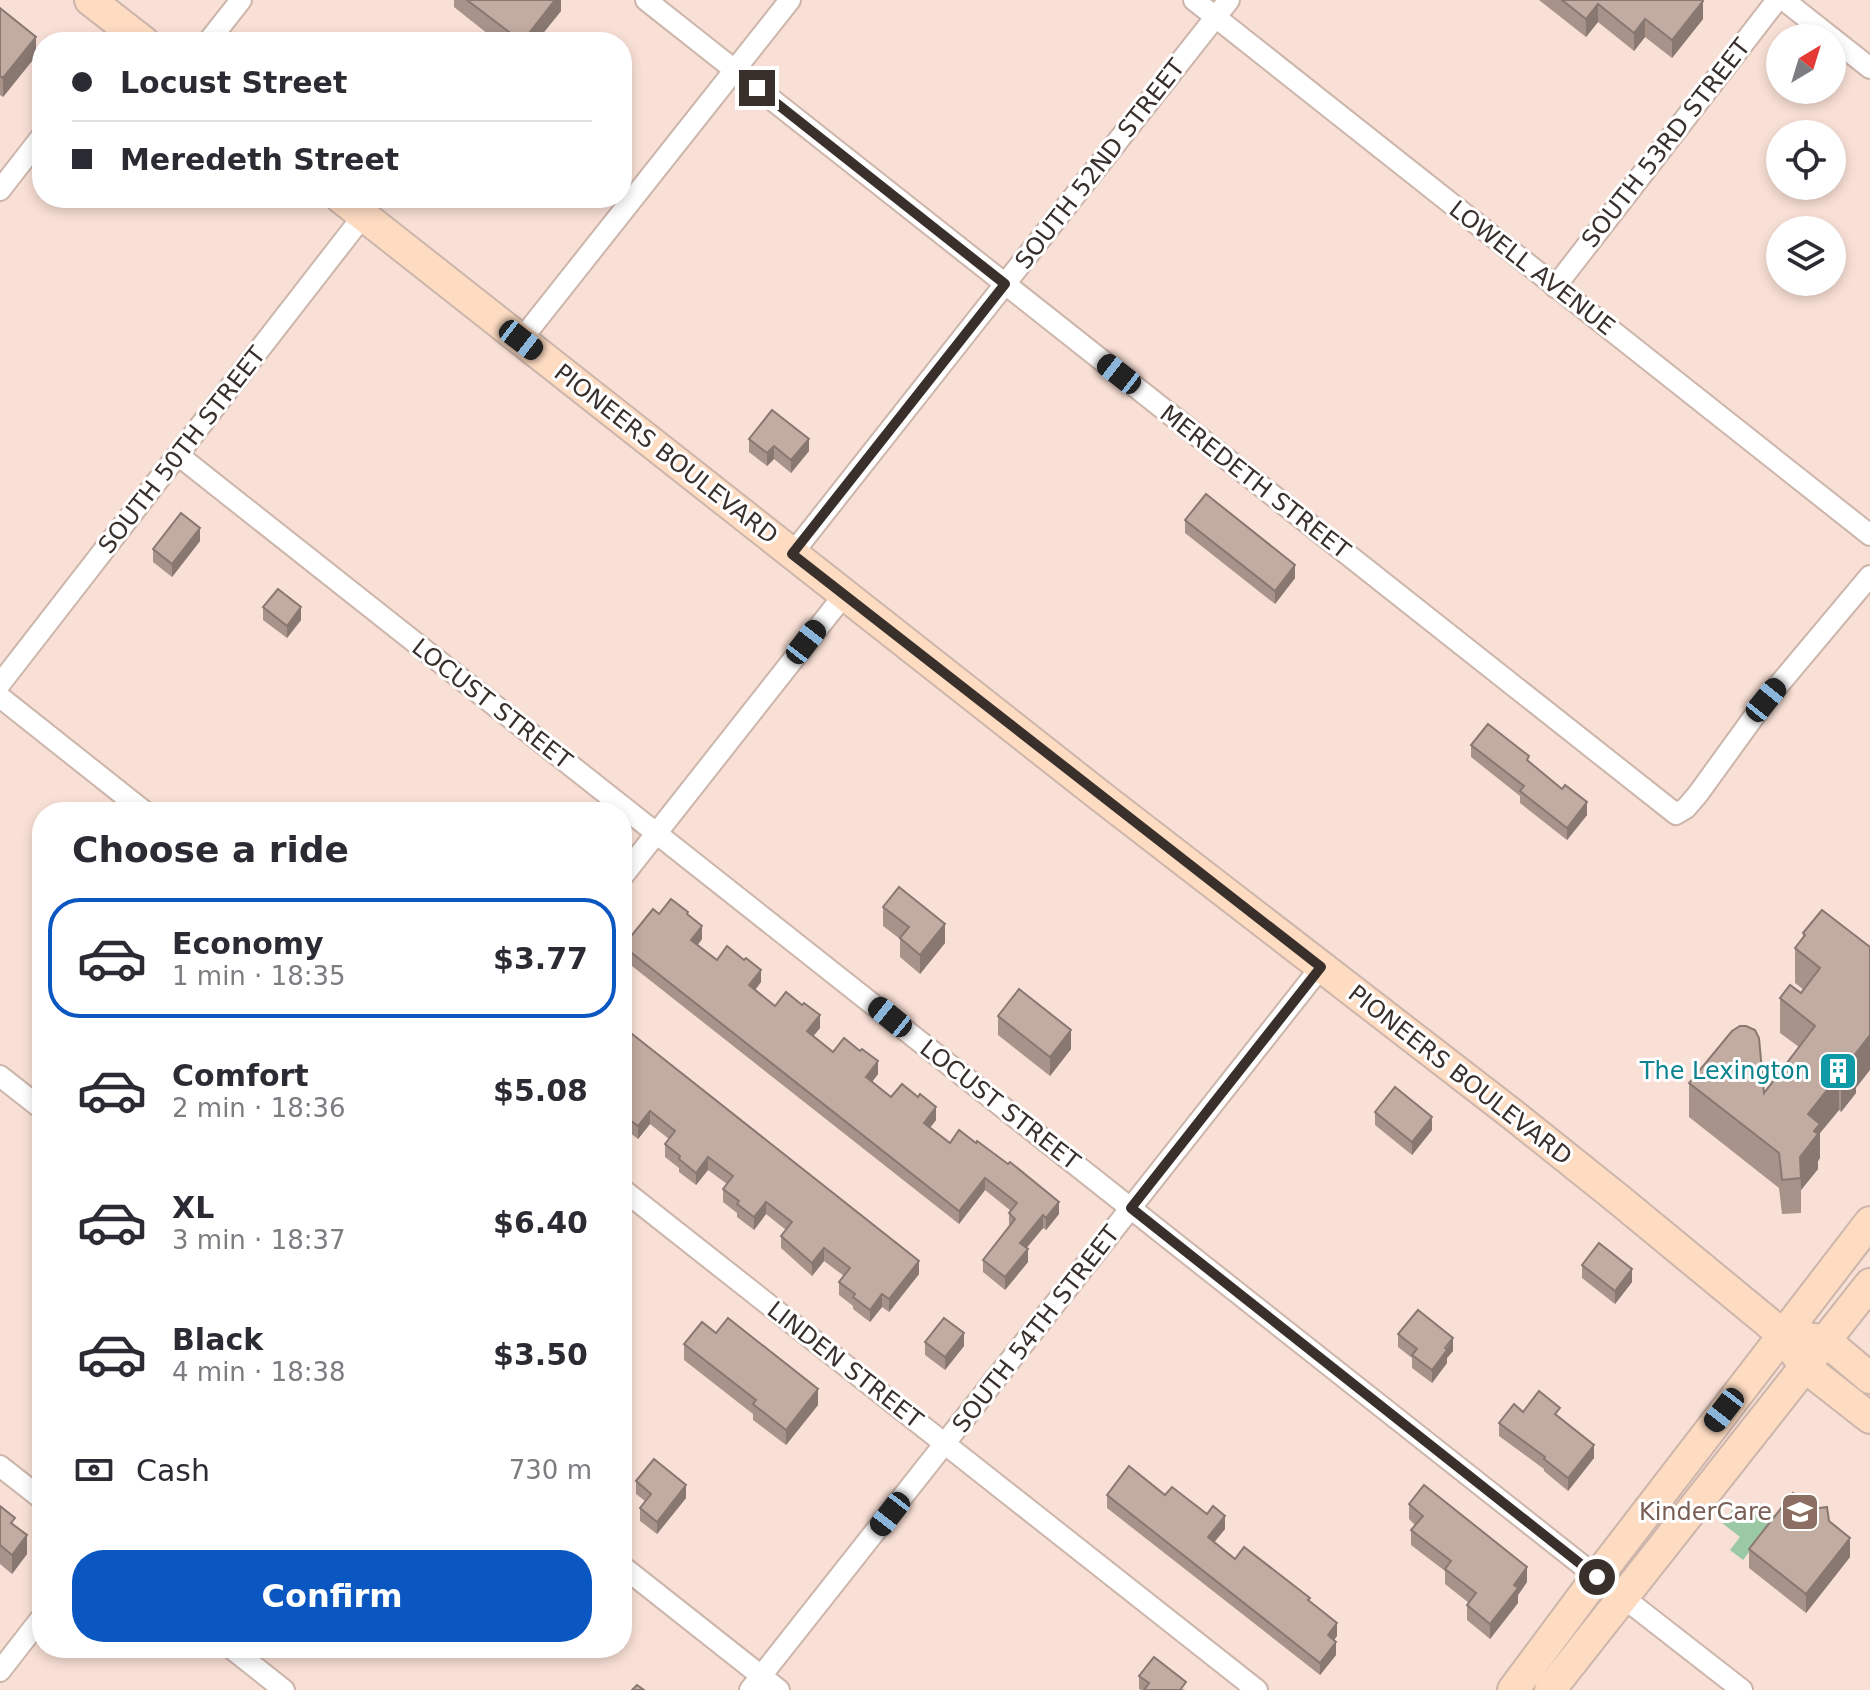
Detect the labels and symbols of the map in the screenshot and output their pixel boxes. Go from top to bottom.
north arrow [1766,24,1846,104]
street label: SOUTH 53RD STREET [1576,33,1756,253]
street label: SOUTH 52ND STREET [1009,53,1191,274]
route end [739,70,775,106]
street label: LOWELL AVENUE [1444,195,1620,341]
car [495,316,547,364]
street label: SOUTH 50TH STREET [93,341,272,559]
car [1093,350,1145,398]
street label: PIONEERS BOULEVARD [549,358,783,550]
street label: MEREDETH STREET [1154,399,1356,565]
car [782,616,830,668]
street label: LOCUST STREET [407,633,578,775]
car [1742,674,1790,726]
street label: PIONEERS BOULEVARD [1343,979,1577,1171]
car [864,993,916,1041]
street label: LOCUST STREET [915,1034,1086,1176]
building icon: The Lexington [1817,1050,1859,1092]
place label: The Lexington [1639,1057,1810,1085]
street label: SOUTH 54TH STREET [947,1220,1126,1438]
street label: LINDEN STREET [762,1296,928,1434]
car [1700,1384,1748,1436]
car [866,1488,914,1540]
school or university icon: KinderCare [1779,1491,1821,1533]
place label: KinderCare [1639,1498,1772,1526]
route start [1579,1559,1615,1595]

